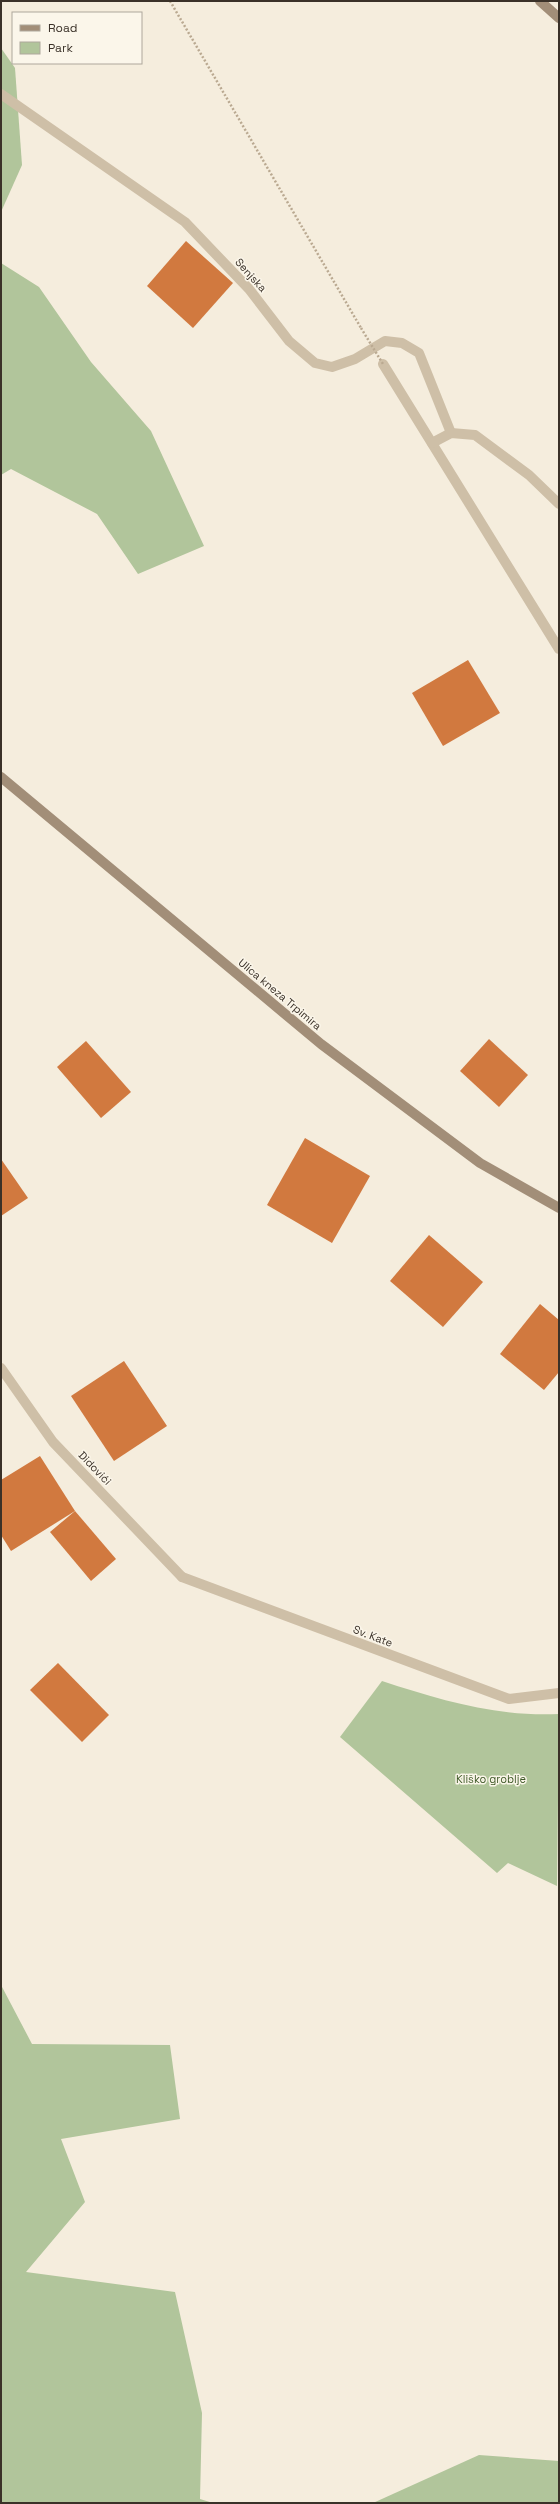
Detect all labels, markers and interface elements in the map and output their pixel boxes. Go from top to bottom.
legend [12,12,142,64]
text: Road [48,20,77,36]
text: Park [48,40,73,56]
street label: Senjska [232,255,270,295]
street label: Ulica kneza Trpimira [236,955,325,1033]
street label: Didovići [76,1448,115,1488]
street label: Sv. Kate [351,1622,395,1650]
park label: Kliško groblje [456,1772,526,1786]

